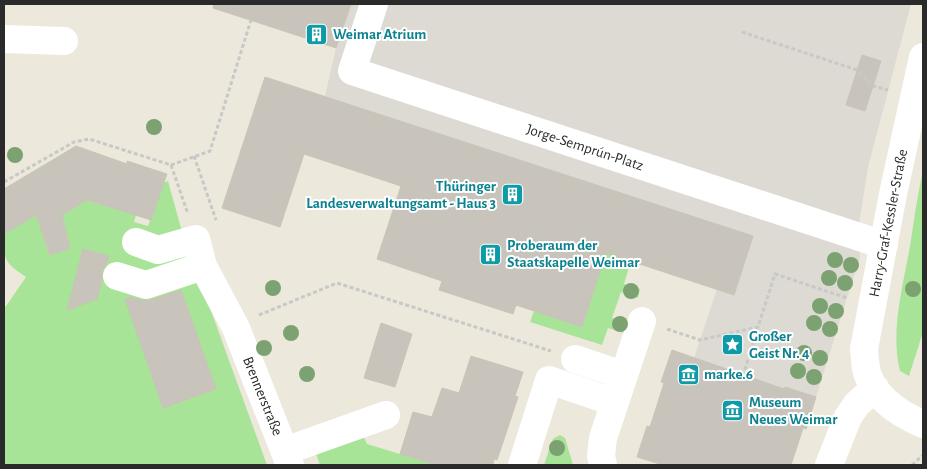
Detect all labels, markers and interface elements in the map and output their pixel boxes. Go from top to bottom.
building icon: Weimar Atrium [305,22,329,46]
place label: Weimar Atrium [333,27,426,42]
street label: Jorge-Semprún-Platz [524,121,645,173]
street label: Harry-Graf-Kessler-Straße [867,148,910,298]
place label: Thüringer Landesverwaltungsamt - Haus 3 [306,179,497,211]
building icon: Thüringer Landesverwaltungsamt - Haus 3 [500,183,524,207]
place label: Proberaum der Staatskapelle Weimar [507,238,640,270]
building icon: Proberaum der Staatskapelle Weimar [479,242,503,266]
place label: Großer Geist Nr. 4 [749,329,810,361]
place icon: Großer Geist Nr. 4 [721,333,745,357]
street label: Brennerstraße [240,354,285,438]
museum icon: marke.6 [676,362,700,386]
place label: marke.6 [704,367,753,382]
place label: Museum Neues Weimar [749,395,838,427]
museum icon: Museum Neues Weimar [721,399,745,423]

